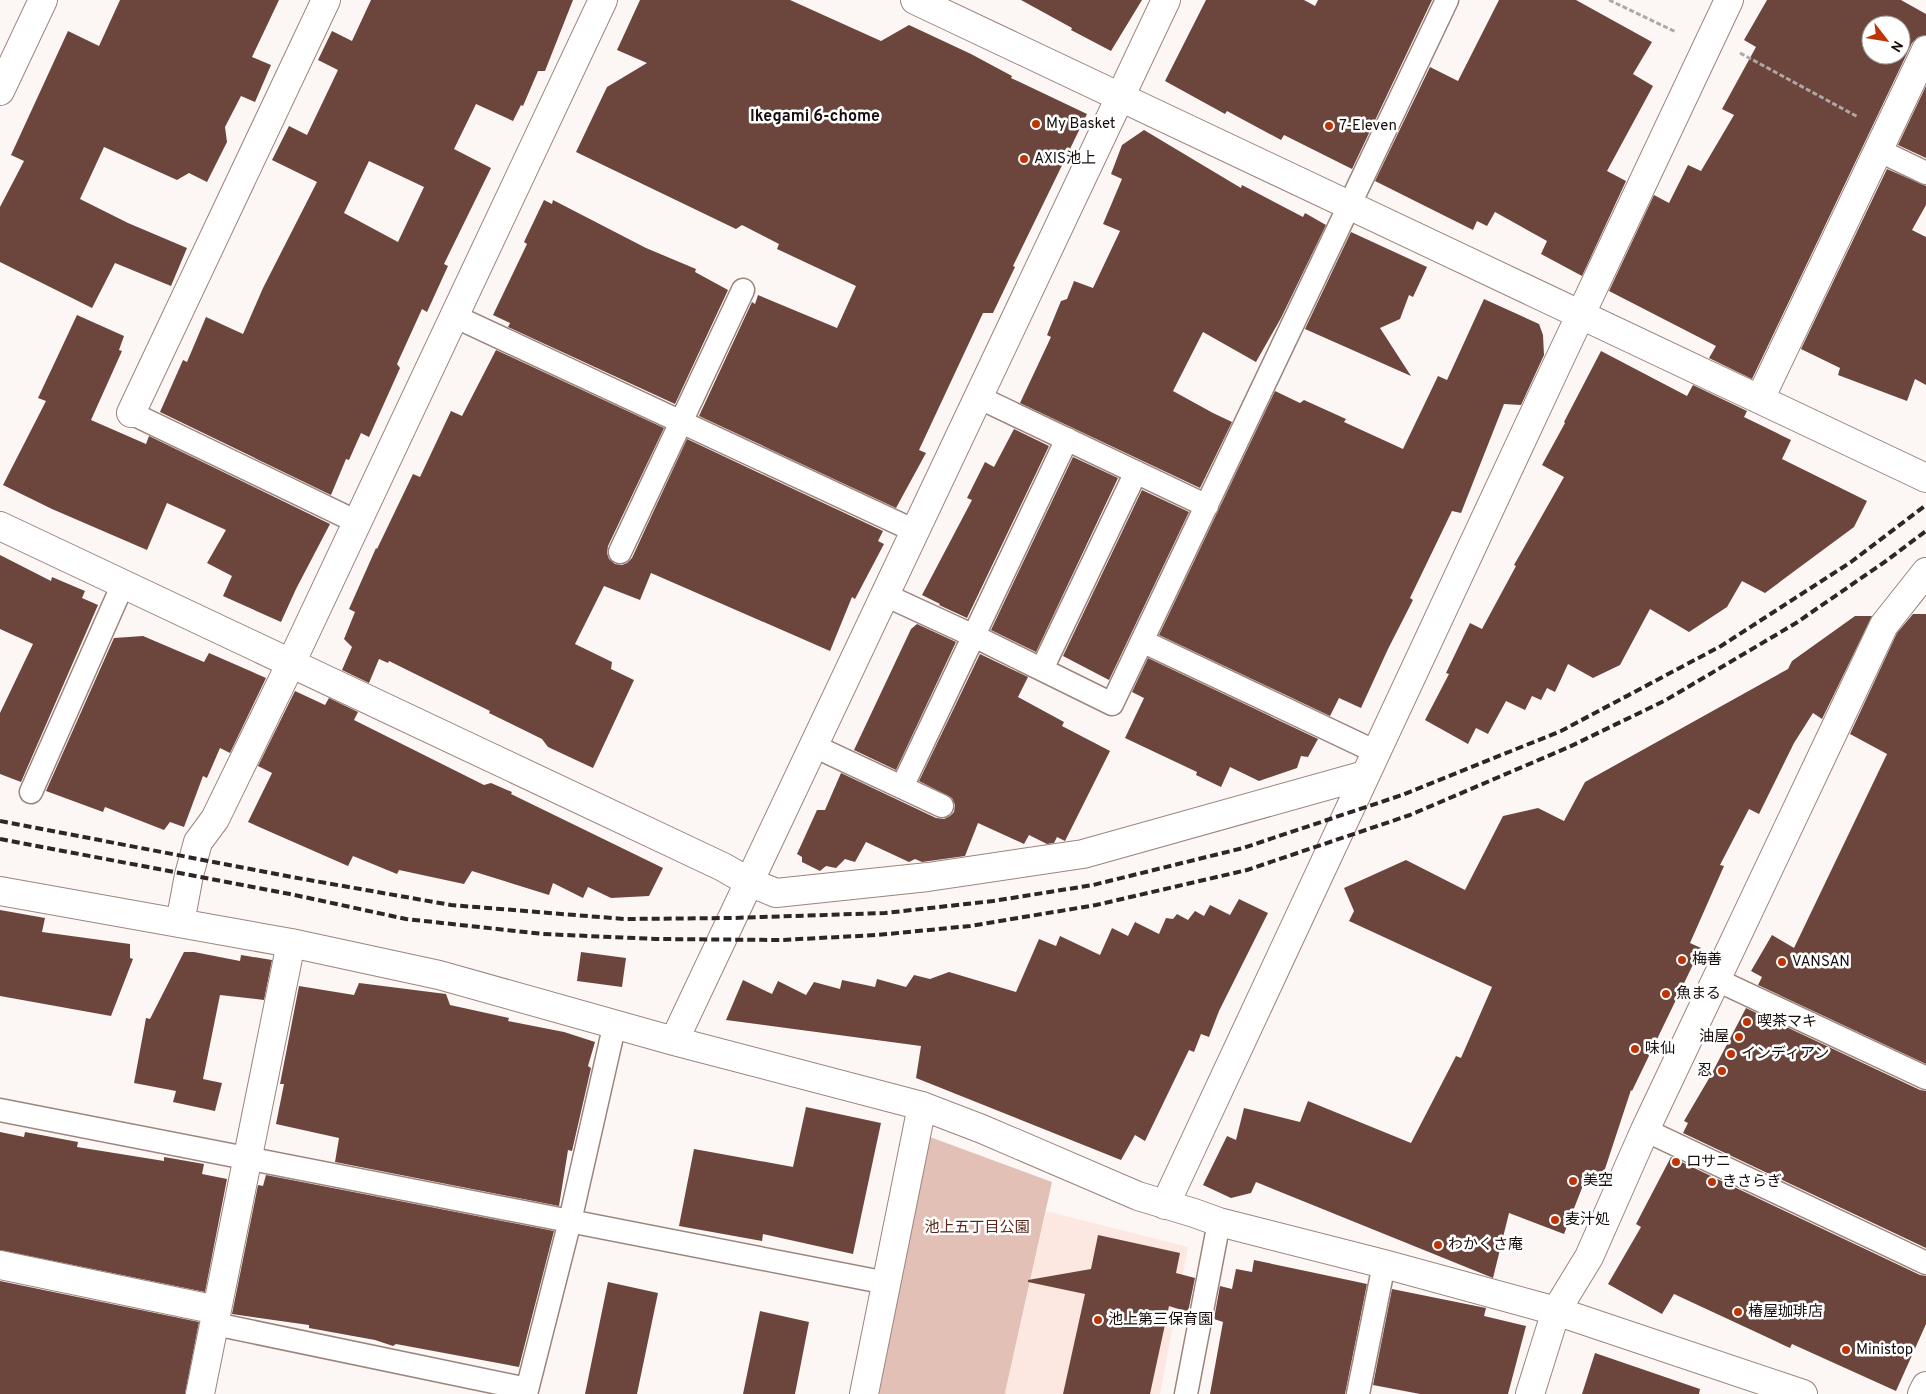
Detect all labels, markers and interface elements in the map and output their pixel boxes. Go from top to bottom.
north arrow [1861,15,1911,65]
text: N [1886,37,1906,55]
district label: Ikegami 6-chome [750,107,880,127]
place label: My Basket [1046,115,1116,134]
place label: 7-Eleven [1339,117,1397,136]
marker: My Basket [1030,118,1042,130]
marker: 7-Eleven [1323,120,1335,132]
place label: AXIS池上 [1034,150,1096,169]
marker: AXIS池上 [1018,153,1030,165]
place label: 梅善 [1692,950,1722,970]
place label: VANSAN [1792,953,1850,972]
marker: 梅善 [1676,954,1688,966]
marker: VANSAN [1776,956,1788,968]
place label: 魚まる [1676,984,1721,1004]
marker: 魚まる [1660,988,1672,1000]
place label: 喫茶マキ [1757,1013,1817,1032]
marker: 喫茶マキ [1741,1016,1753,1028]
place label: 油屋 [1699,1028,1729,1047]
marker: 油屋 [1733,1031,1745,1043]
place label: 味仙 [1645,1040,1675,1059]
marker: 味仙 [1629,1043,1641,1055]
place label: インディアン [1741,1045,1829,1064]
marker: インディアン [1725,1048,1737,1060]
place label: 忍 [1697,1062,1712,1081]
marker: 忍 [1716,1065,1728,1077]
place label: ロサニ [1686,1153,1731,1172]
marker: ロサニ [1670,1156,1682,1168]
place label: 美空 [1583,1172,1613,1191]
place label: きさらぎ [1722,1173,1782,1192]
marker: 美空 [1567,1175,1579,1187]
marker: きさらぎ [1706,1176,1718,1188]
place label: 麦汁処 [1565,1211,1610,1230]
marker: 麦汁処 [1549,1214,1561,1226]
park label: 池上五丁目公園 [924,1219,1030,1238]
place label: わかくさ庵 [1448,1236,1523,1255]
marker: わかくさ庵 [1432,1239,1444,1251]
place label: 椿屋珈琲店 [1748,1303,1823,1322]
marker: 椿屋珈琲店 [1732,1306,1744,1318]
place label: 池上第三保育園 [1108,1311,1213,1330]
marker: 池上第三保育園 [1092,1314,1104,1326]
place label: Ministop [1856,1341,1913,1360]
marker: Ministop [1840,1344,1852,1356]

